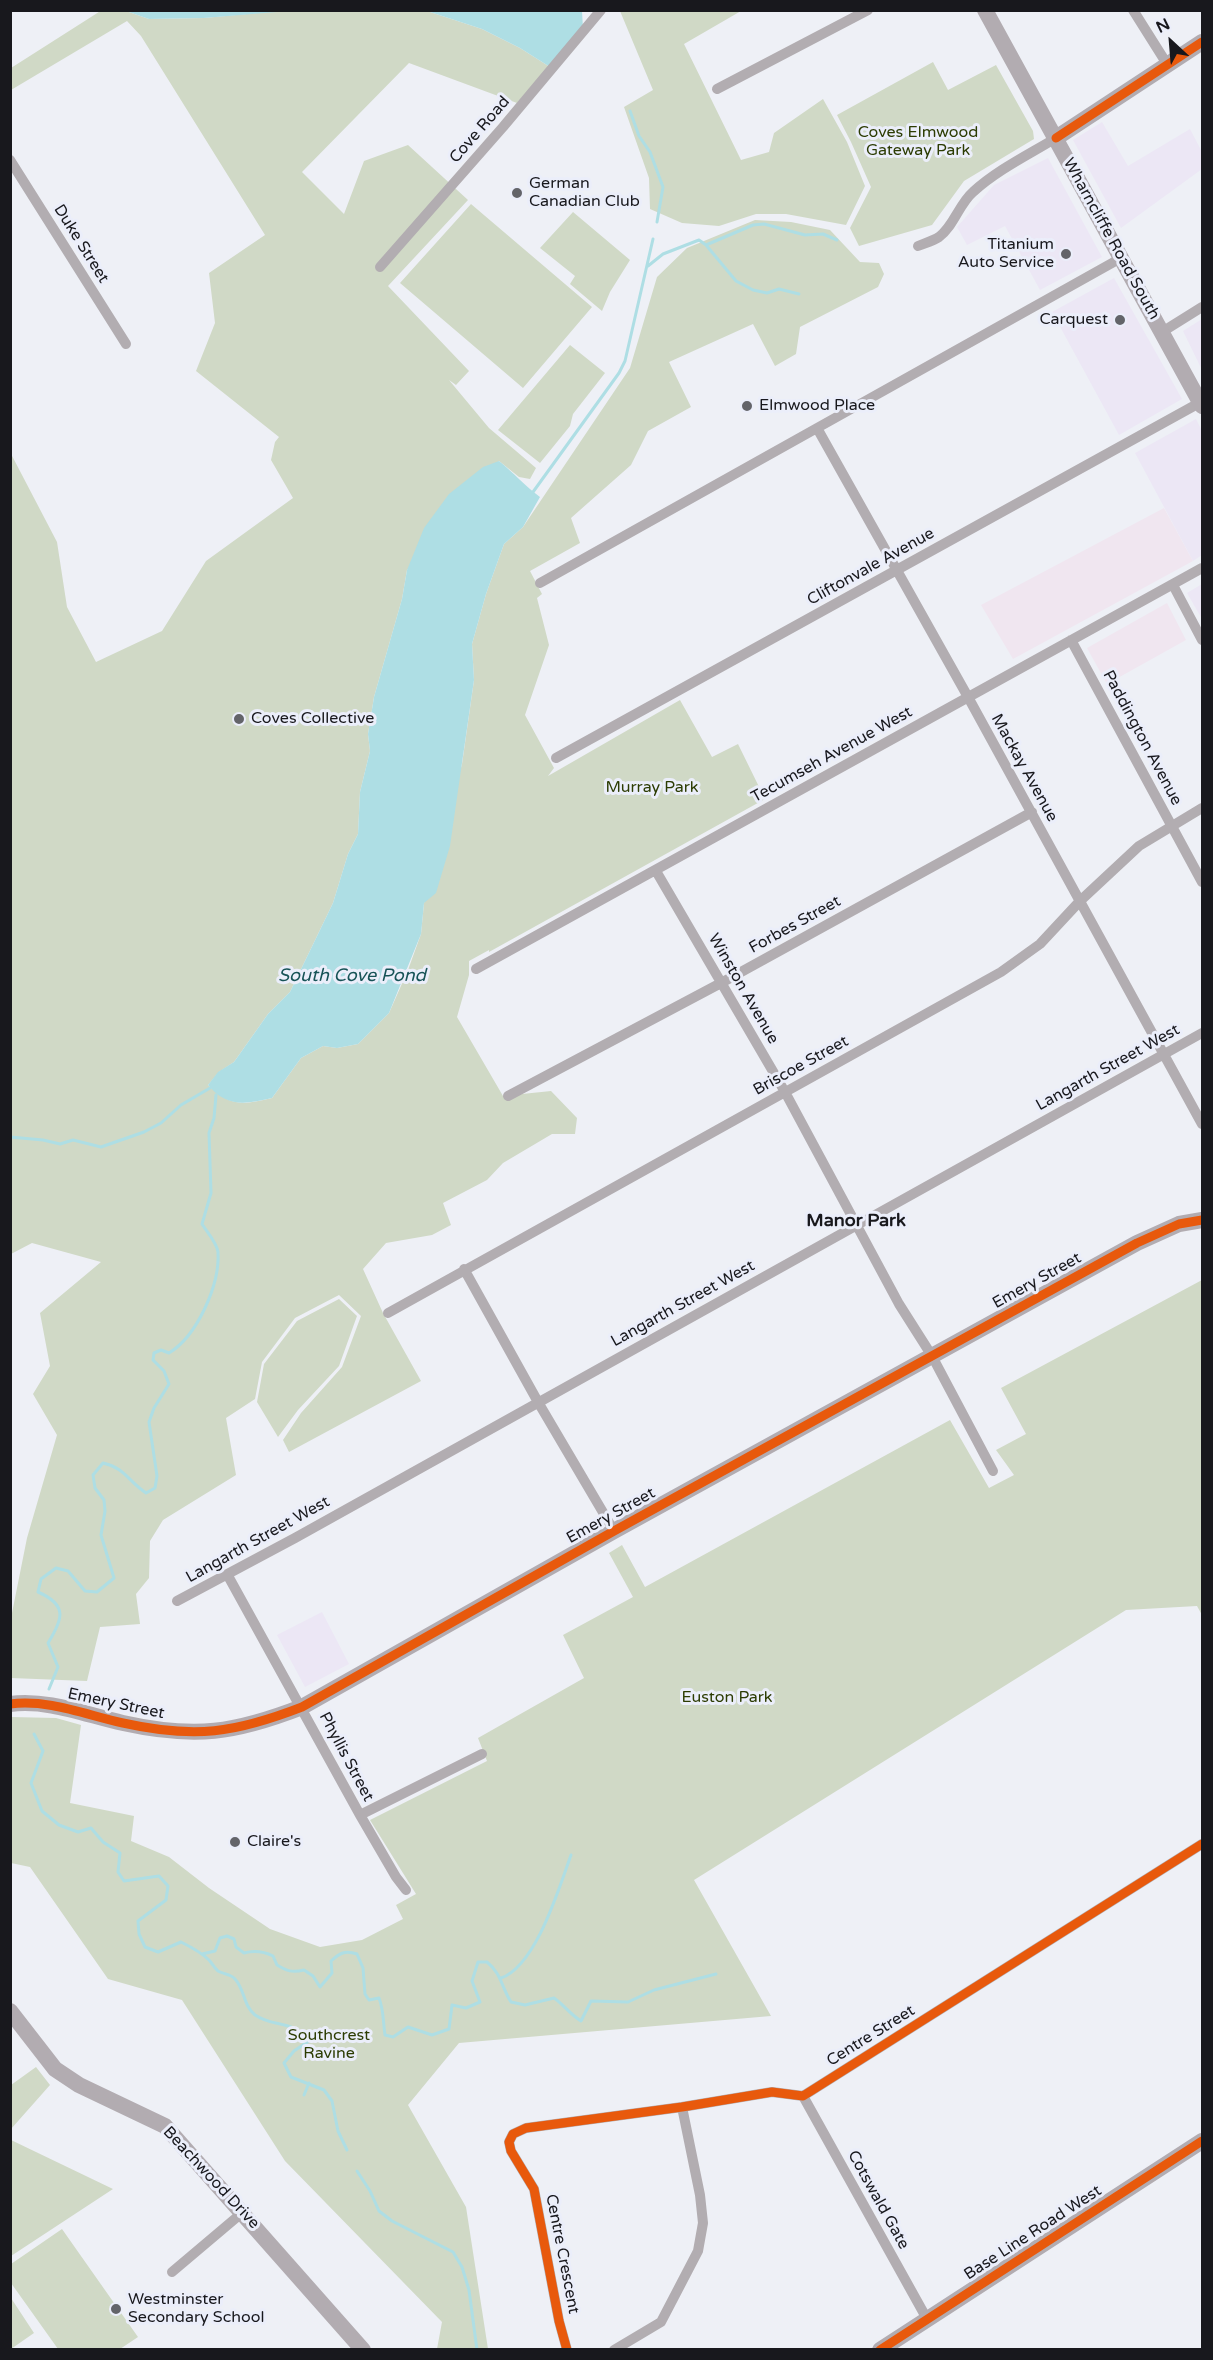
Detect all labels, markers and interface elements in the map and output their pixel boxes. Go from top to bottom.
north arrow [1141,12,1201,72]
text: N [1153,14,1173,38]
street label: Cove Road [446,93,514,167]
park label: Coves Elmwood Gateway Park [858,123,978,161]
street label: Wharncliffe Road South [1058,155,1164,323]
place label: German Canadian Club [529,174,640,212]
marker: German Canadian Club [510,186,524,200]
street label: Duke Street [49,201,113,287]
place label: Titanium Auto Service [958,235,1054,273]
marker: Titanium Auto Service [1059,247,1073,261]
place label: Carquest [1039,310,1108,330]
marker: Carquest [1113,313,1127,327]
place label: Elmwood Place [759,396,875,416]
marker: Elmwood Place [740,399,754,413]
street label: Cliftonvale Avenue [804,524,938,610]
street label: Paddington Avenue [1098,667,1186,809]
street label: Tecumseh Avenue West [748,703,916,807]
place label: Coves Collective [251,709,374,729]
street label: Mackay Avenue [986,711,1062,825]
marker: Coves Collective [232,712,246,726]
park label: Murray Park [605,778,699,798]
street label: Forbes Street [746,892,844,958]
street label: Winston Avenue [704,930,782,1048]
water label: South Cove Pond [278,965,426,987]
street label: Langarth Street West [1033,1021,1183,1115]
street label: Briscoe Street [750,1032,852,1100]
district label: Manor Park [806,1210,906,1232]
street label: Emery Street [989,1249,1085,1313]
street label: Langarth Street West [608,1257,758,1351]
street label: Emery Street [563,1484,659,1548]
street label: Langarth Street West [183,1493,333,1587]
street label: Emery Street [66,1684,166,1724]
park label: Euston Park [681,1688,773,1708]
street label: Phyllis Street [314,1709,378,1805]
place label: Claire's [247,1832,301,1852]
marker: Claire's [228,1835,242,1849]
street label: Centre Street [823,2001,919,2071]
park label: Southcrest Ravine [288,2026,370,2064]
street label: Beachwood Drive [159,2123,263,2233]
street label: Cotswald Gate [843,2147,913,2253]
street label: Base Line Road West [961,2181,1105,2285]
street label: Centre Crescent [541,2193,583,2315]
place label: Westminster Secondary School [128,2290,264,2328]
marker: Westminster Secondary School [109,2302,123,2316]

